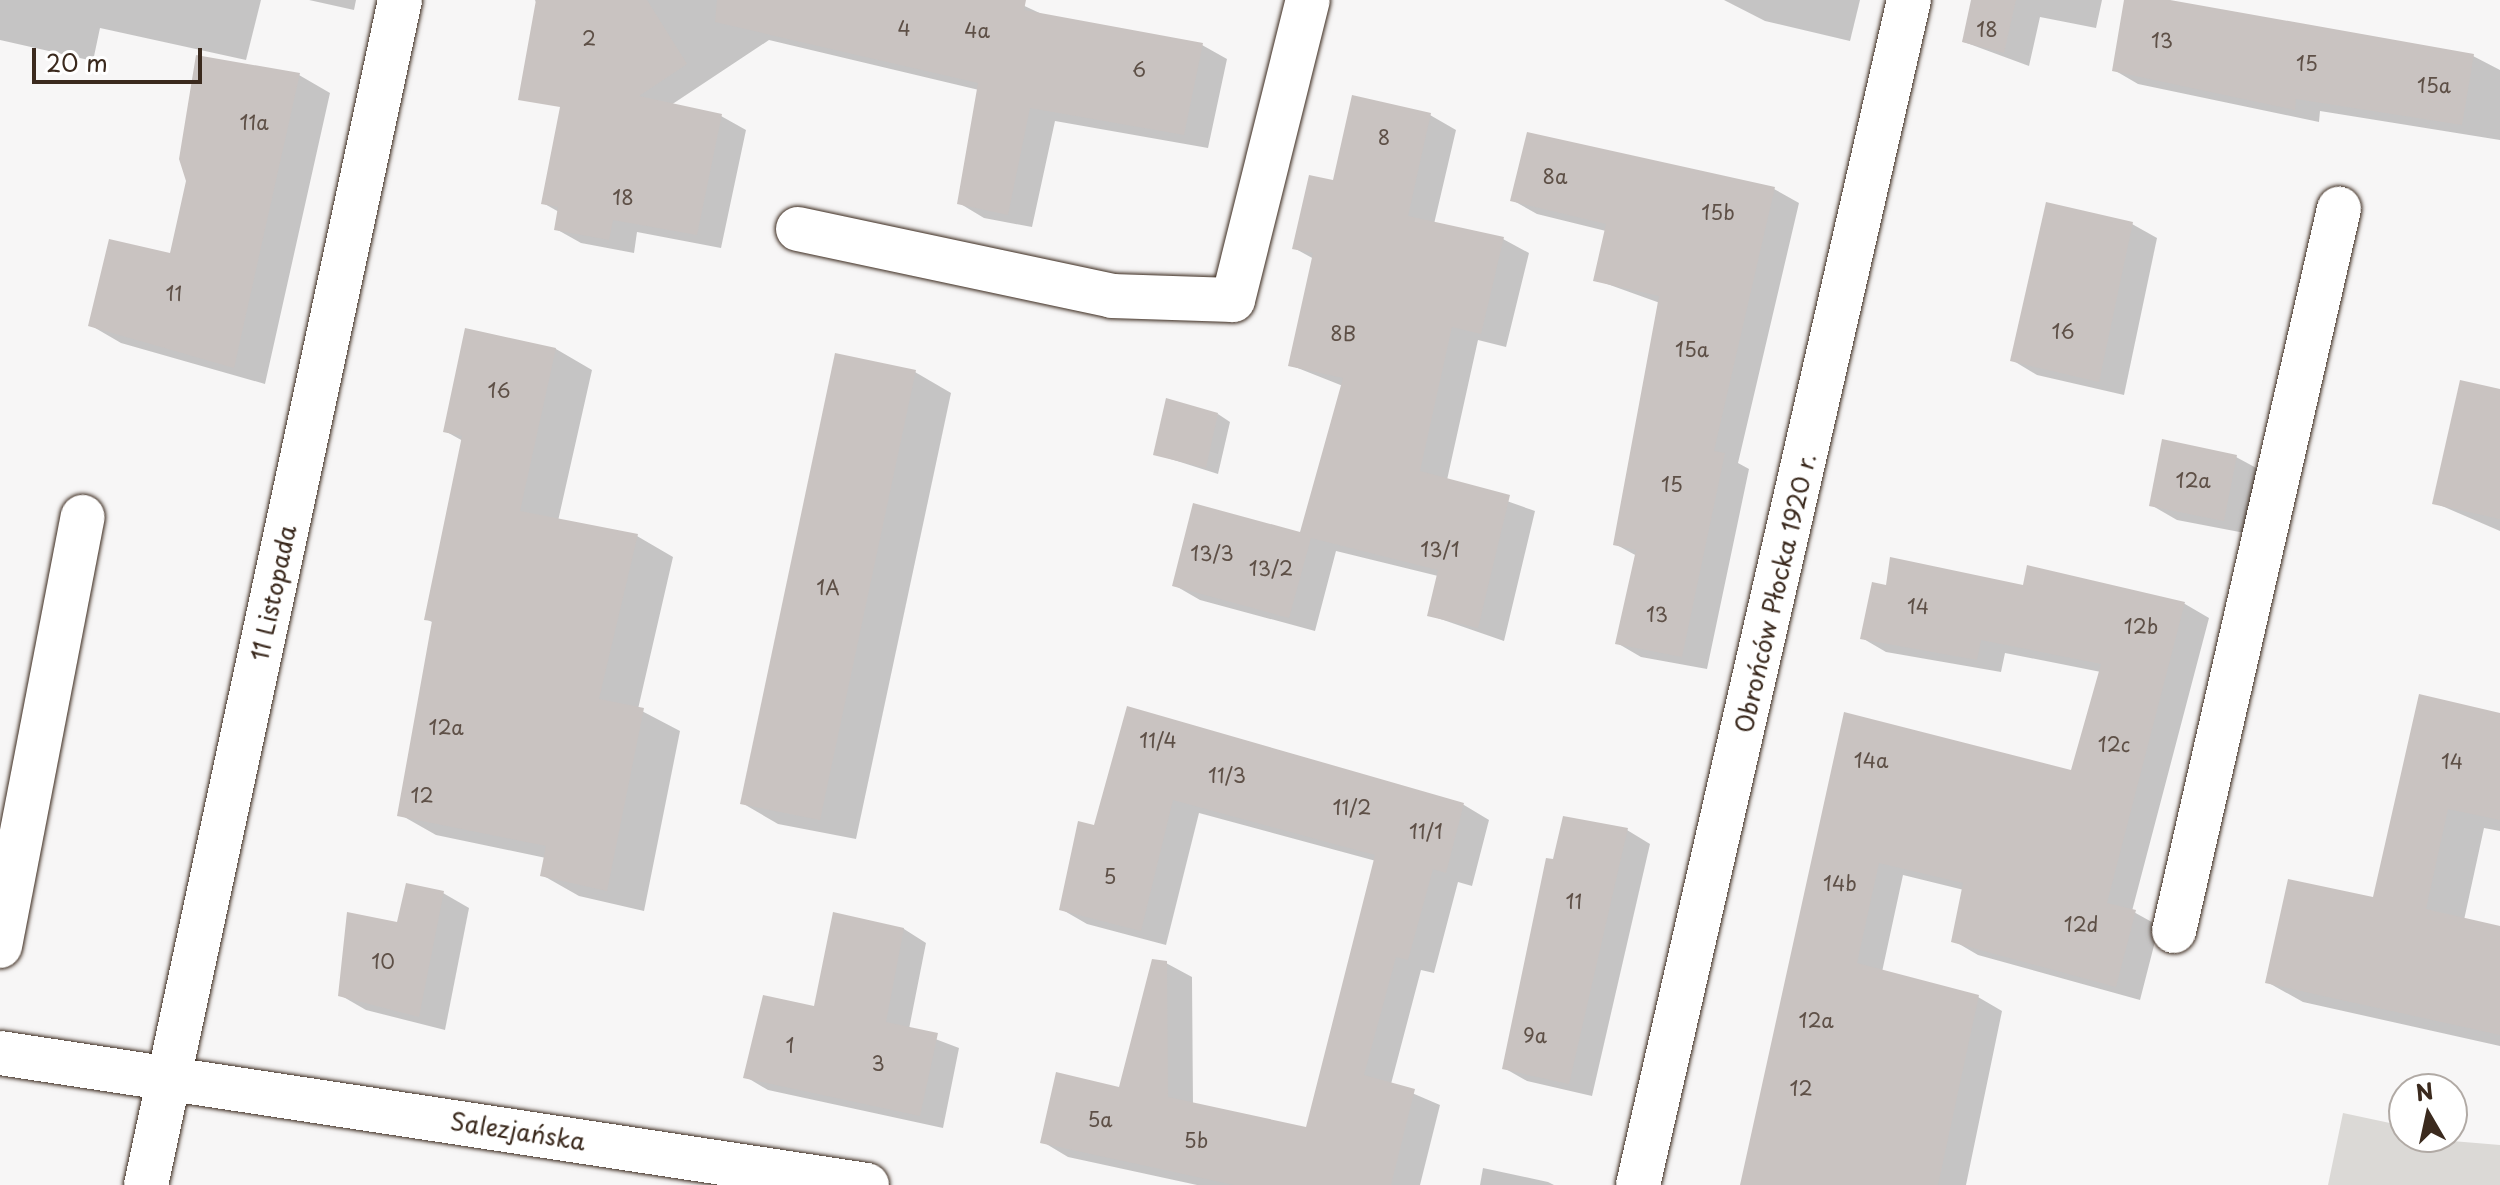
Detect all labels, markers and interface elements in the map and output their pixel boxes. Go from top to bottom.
house number: 4 [897,16,911,40]
house number: 18 [1976,17,1998,41]
house number: 4a [964,18,990,42]
house number: 2 [582,26,596,50]
house number: 13 [2151,28,2173,52]
scale bar [36,32,206,82]
text: 20 m [46,44,108,80]
house number: 15 [2296,51,2318,75]
house number: 6 [1132,57,1146,81]
house number: 15a [2417,73,2451,97]
house number: 11a [239,110,269,134]
house number: 8 [1378,125,1390,149]
house number: 8a [1543,164,1567,188]
house number: 18 [612,185,634,209]
house number: 15b [1701,200,1735,224]
house number: 11 [166,281,182,305]
house number: 16 [2052,319,2074,343]
house number: 8B [1330,321,1356,345]
house number: 15a [1675,337,1709,361]
house number: 16 [488,378,510,402]
street label: Obrońców Płocka 1920 r. [1729,450,1821,736]
house number: 12a [2175,468,2211,492]
house number: 15 [1661,472,1683,496]
street label: 11 Listopada [244,522,302,664]
house number: 13/1 [1420,537,1460,561]
house number: 13/3 [1190,541,1234,565]
house number: 13/2 [1249,556,1293,580]
house number: 1A [816,575,840,599]
house number: 14 [1907,594,1929,618]
house number: 13 [1646,602,1668,626]
house number: 12b [2124,614,2158,638]
house number: 12a [428,715,464,739]
house number: 11/4 [1139,728,1177,752]
house number: 12c [2098,732,2130,756]
house number: 14a [1854,748,1888,772]
house number: 14 [2441,749,2463,773]
house number: 11/3 [1208,763,1246,787]
house number: 12 [410,783,434,807]
house number: 11/2 [1333,795,1371,819]
house number: 11/1 [1409,819,1443,843]
house number: 5 [1104,864,1116,888]
house number: 14b [1823,871,1857,895]
house number: 11 [1566,889,1582,913]
house number: 12d [2064,912,2098,936]
house number: 10 [371,949,395,973]
house number: 12a [1798,1008,1834,1032]
house number: 9a [1523,1023,1547,1047]
house number: 1 [786,1033,794,1057]
house number: 3 [871,1051,885,1075]
north arrow [2388,1073,2468,1153]
text: N [2413,1073,2436,1108]
house number: 12 [1789,1076,1813,1100]
street label: Salezjańska [448,1106,588,1156]
house number: 5a [1087,1107,1113,1131]
house number: 5b [1184,1128,1208,1152]

